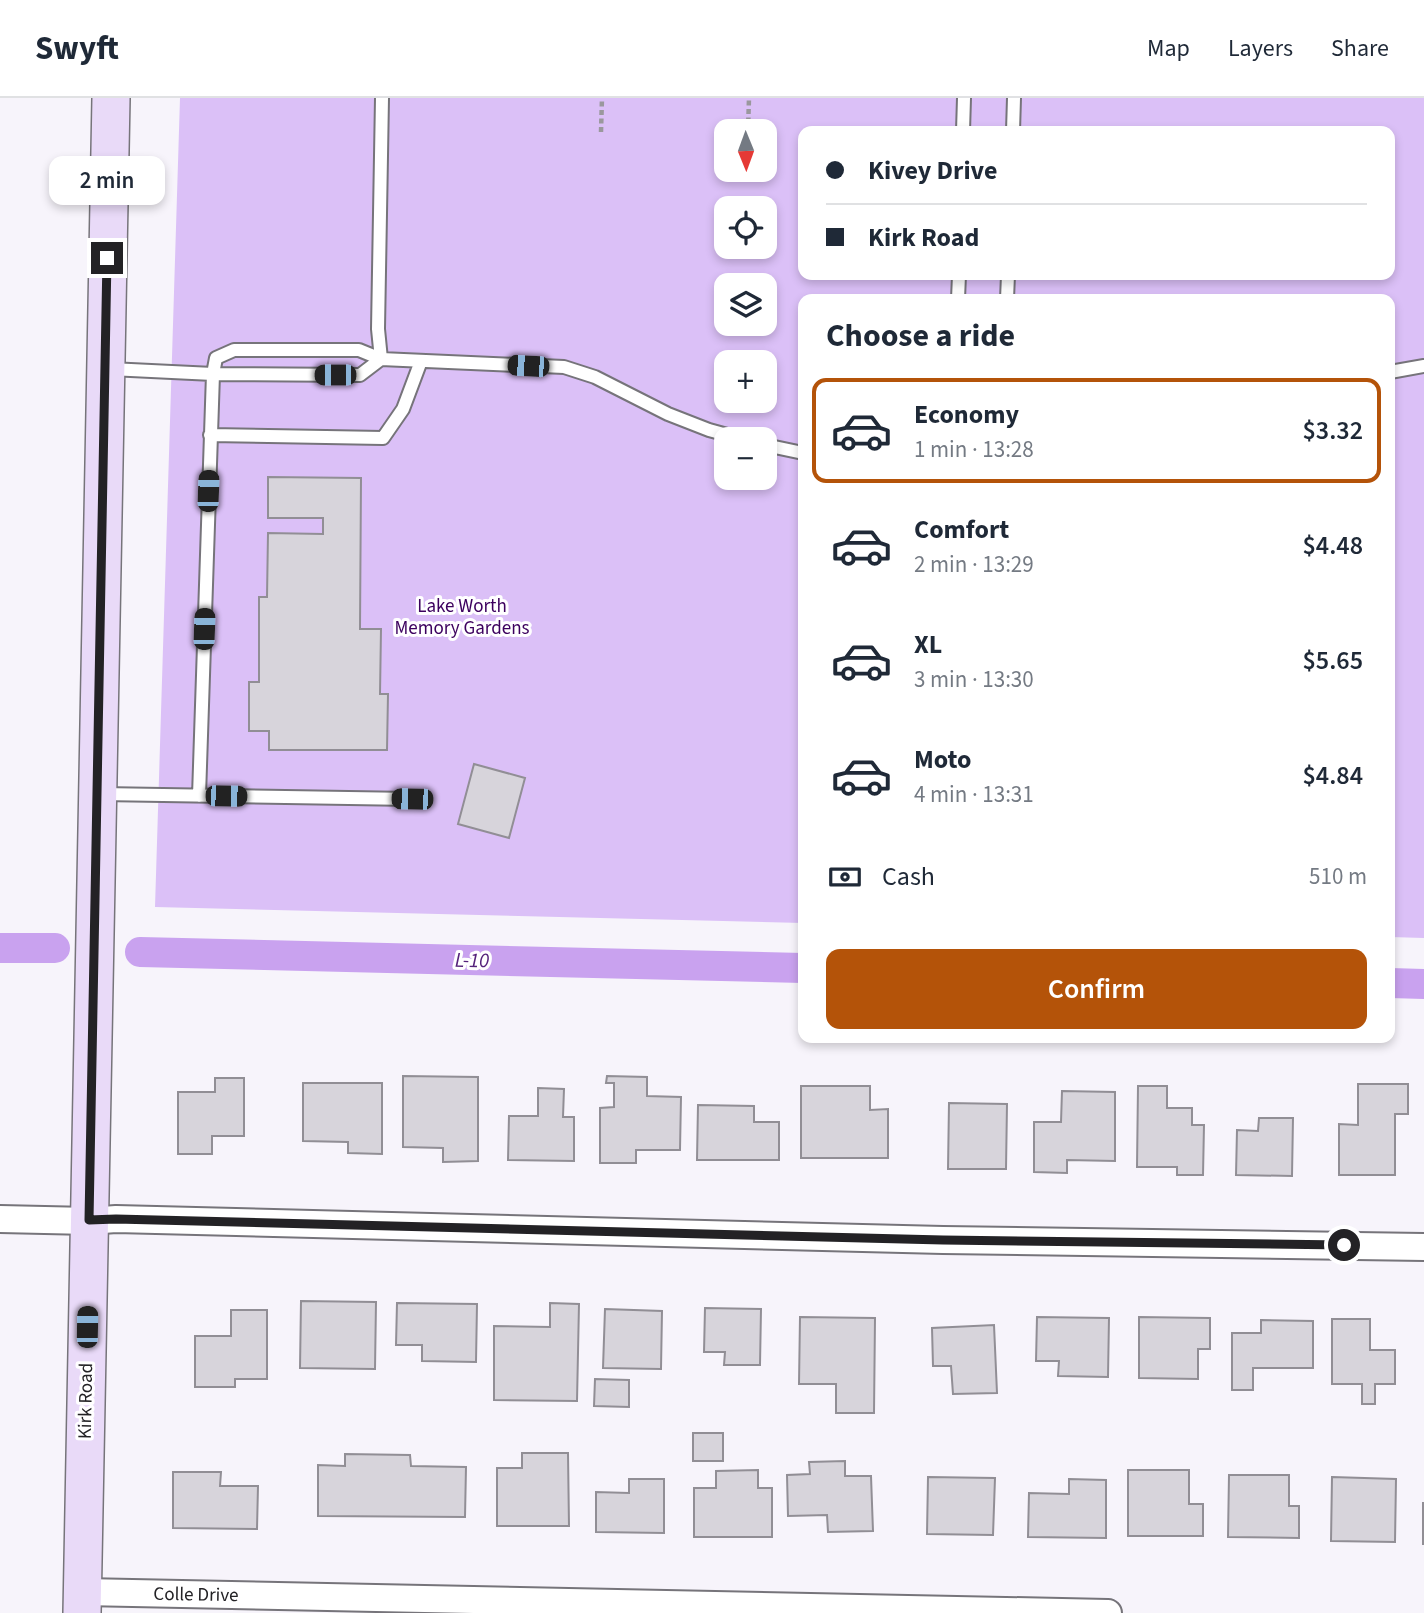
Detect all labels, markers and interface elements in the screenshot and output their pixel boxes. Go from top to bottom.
text: Swyft [35,25,119,72]
text: Map [1147,31,1190,66]
text: Layers [1228,31,1293,66]
text: Share [1331,31,1389,66]
north arrow [714,119,777,182]
map controls [714,119,777,490]
text: Kivey Drive [868,152,997,189]
callout: 2 min [49,156,165,206]
text: 2 min [80,164,134,197]
button: locate [714,196,777,259]
text: Kirk Road [868,219,979,256]
route end [91,242,123,274]
button: layers [714,273,777,336]
text: Choose a ride [826,313,1015,359]
button: + [714,350,777,413]
car [507,354,550,378]
car [315,365,357,386]
text: Economy [914,396,1019,433]
icon: car [830,399,893,462]
text: $3.32 [1302,412,1363,449]
button: − [714,427,777,490]
text: 1 min · 13:28 [914,433,1034,466]
car [197,470,220,512]
text: Comfort [914,511,1009,548]
icon: car [830,514,893,577]
text: $4.48 [1302,527,1363,564]
text: 2 min · 13:29 [914,548,1034,581]
park label: Lake Worth Memory Gardens [394,593,530,642]
car [193,608,216,650]
text: XL [914,626,942,663]
icon: car [830,629,893,692]
text: $5.65 [1302,642,1363,679]
text: 3 min · 13:30 [914,663,1034,696]
text: Moto [914,741,971,778]
icon: car [830,744,893,807]
text: $4.84 [1302,757,1363,794]
text: 4 min · 13:31 [914,778,1034,811]
car [205,785,248,807]
car [391,788,434,810]
icon: cash [826,858,864,896]
text: Cash [882,858,935,895]
text: 510 m [1309,860,1367,893]
water label: L-10 [455,945,489,975]
button: Confirm [826,949,1367,1029]
route start [1328,1229,1360,1261]
car [77,1306,98,1348]
street label: Kirk Road [72,1363,100,1439]
street label: Colle Drive [153,1581,239,1609]

